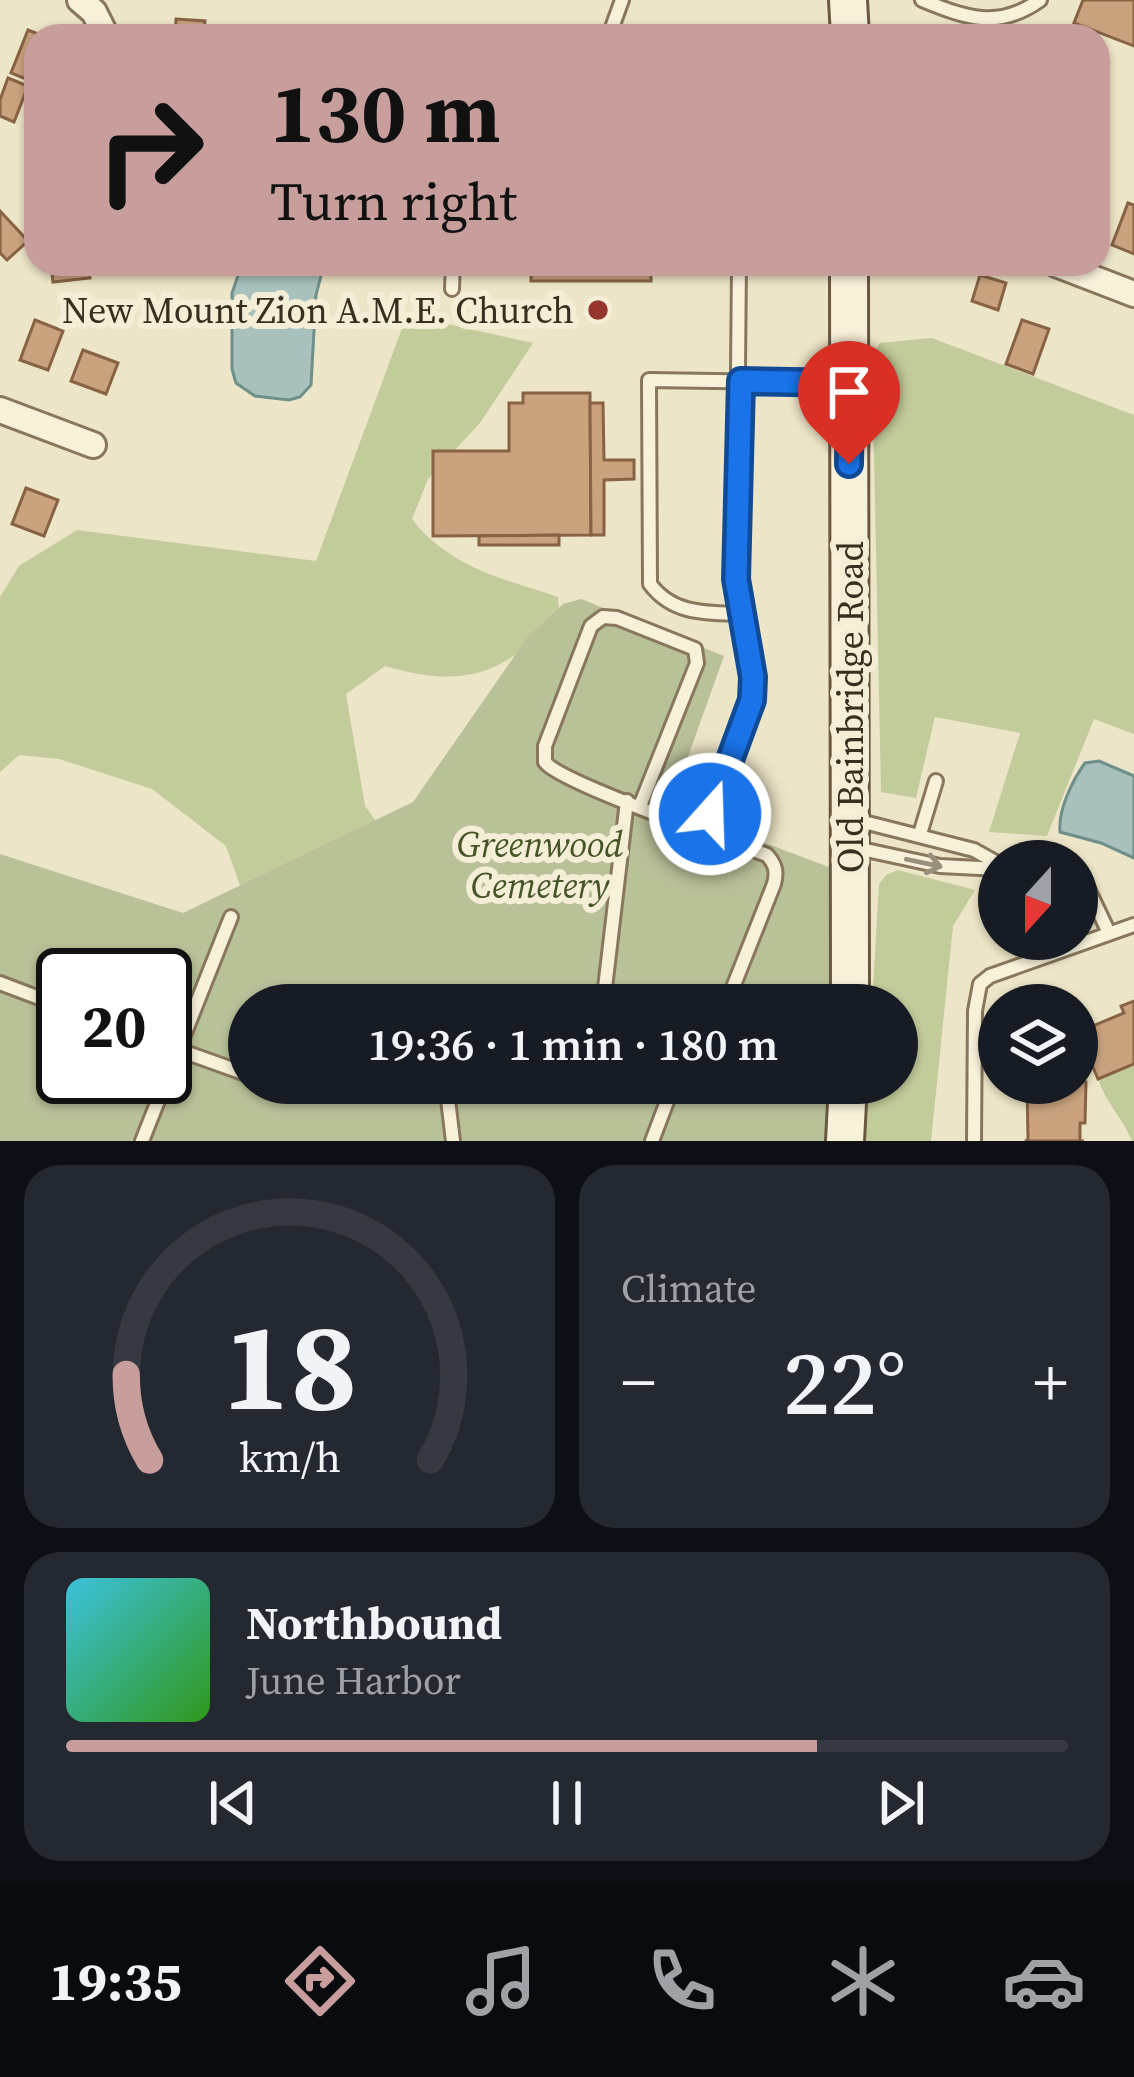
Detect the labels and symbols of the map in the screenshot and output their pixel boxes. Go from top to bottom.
place label: New Mount Zion A.M.E. Church [62,286,574,335]
marker: New Mount Zion A.M.E. Church [585,297,611,323]
pin [798,341,900,464]
street label: Old Bainbridge Road [826,541,875,873]
position arrow [647,751,773,877]
park label: Greenwood Cemetery [457,820,623,910]
north arrow [978,840,1098,960]
one-way arrow [905,852,943,875]
speed limit sign: 20 [36,948,192,1104]

